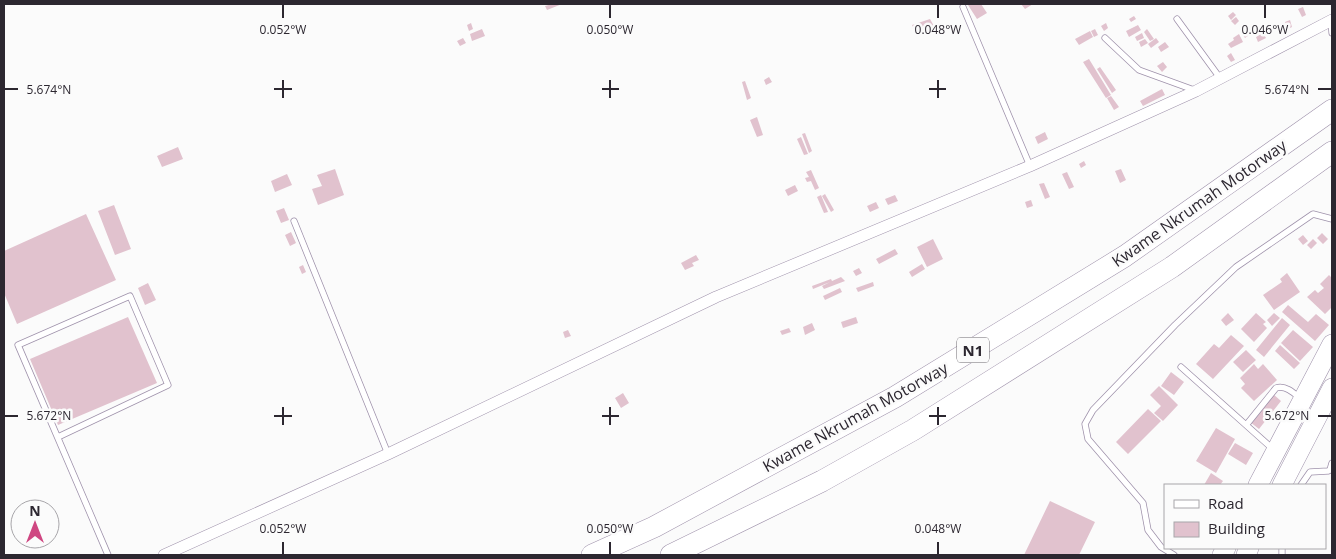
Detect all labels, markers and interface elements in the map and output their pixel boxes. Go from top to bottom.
text: 0.052°W [260,21,306,38]
text: 0.050°W [587,21,633,38]
text: 0.048°W [915,21,961,38]
text: 0.046°W [1242,21,1288,38]
text: 5.674°N [27,81,71,98]
text: 5.674°N [1265,81,1309,98]
street label: Kwame Nkrumah Motorway [1107,134,1292,272]
road number: N1 [957,338,989,362]
street label: Kwame Nkrumah Motorway [758,356,952,477]
text: 5.672°N [27,407,71,424]
text: 5.672°N [1265,407,1309,424]
legend [1164,484,1326,549]
text: Road [1208,493,1244,513]
north arrow [10,499,60,549]
text: N [29,501,41,520]
text: Building [1208,518,1265,538]
text: 0.052°W [260,520,306,537]
text: 0.050°W [587,520,633,537]
text: 0.048°W [915,520,961,537]

